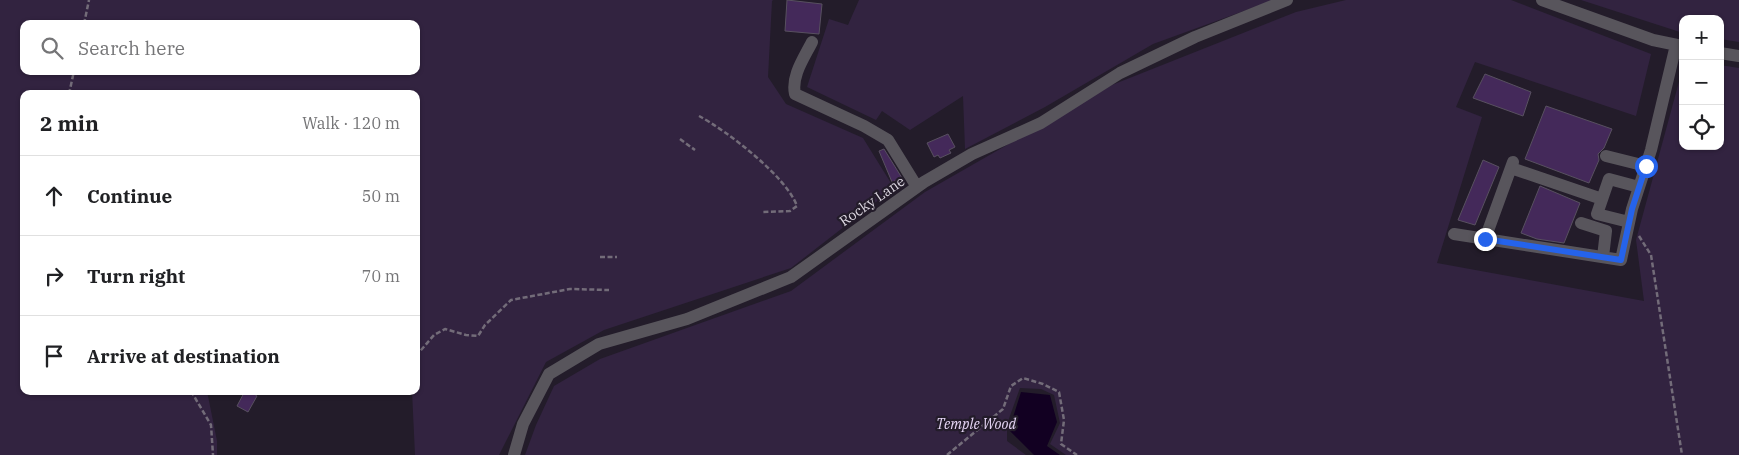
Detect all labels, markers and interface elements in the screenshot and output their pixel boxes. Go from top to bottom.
map controls [1679,15,1724,150]
button: + [1679,15,1724,60]
search box [20,20,420,75]
icon: search [38,34,66,62]
text: Search here [78,36,185,60]
button: − [1679,60,1724,105]
button: locate [1679,105,1724,150]
text: 2 min [40,109,99,137]
text: Walk · 120 m [302,113,400,133]
route start [1635,155,1658,178]
street label: Rocky Lane [836,172,908,230]
icon: ahead [40,182,68,210]
text: Continue [87,184,172,208]
text: 50 m [362,186,400,206]
route end [1474,228,1497,251]
icon: right [40,262,68,290]
text: Turn right [87,264,185,288]
text: 70 m [362,266,400,286]
icon: arrive [40,342,68,370]
text: Arrive at destination [87,344,280,368]
park label: Temple Wood [936,415,1016,433]

